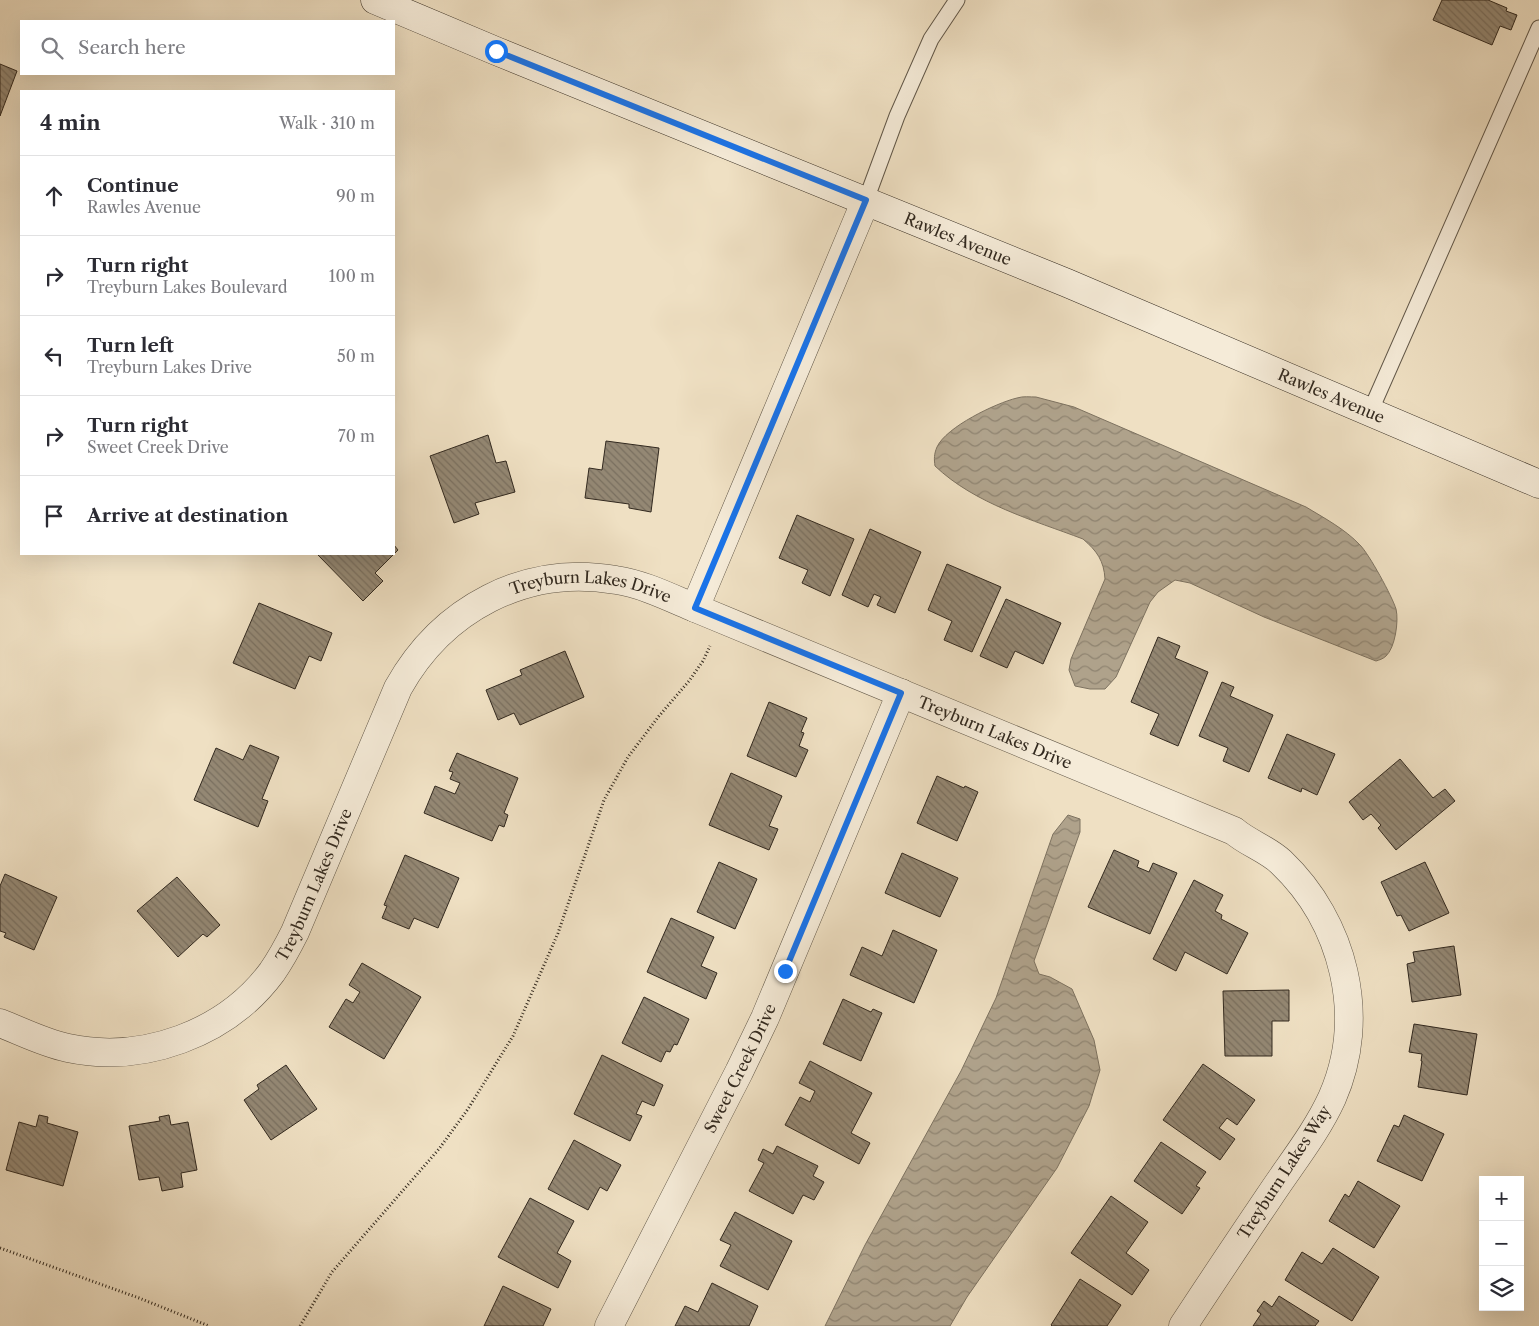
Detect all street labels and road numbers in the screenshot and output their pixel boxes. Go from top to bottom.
street label: Rawles Avenue [901,208,1015,269]
street label: Rawles Avenue [1275,364,1388,427]
street label: Treyburn Lakes Drive [507,567,674,607]
street label: Treyburn Lakes Drive [915,691,1075,773]
street label: Treyburn Lakes Drive [271,805,356,965]
street label: Sweet Creek Drive [699,1001,780,1136]
street label: Treyburn Lakes Way [1233,1100,1335,1243]

